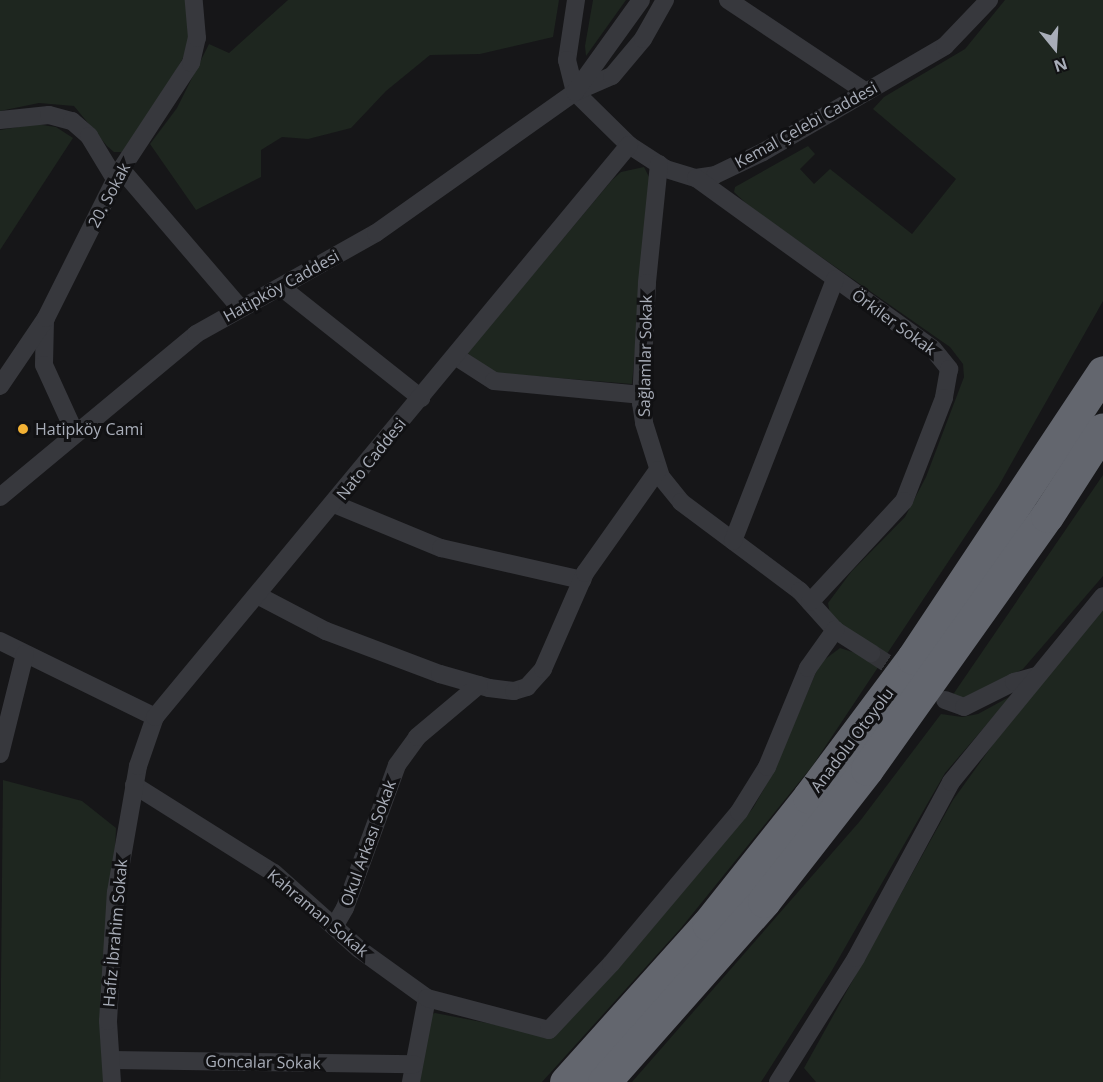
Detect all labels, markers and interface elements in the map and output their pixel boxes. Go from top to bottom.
north arrow [1025,18,1085,78]
text: N [1051,53,1070,78]
street label: Kemal Çelebi Caddesi [731,78,881,172]
street label: 20. Sokak [84,159,134,231]
street label: Hatipköy Caddesi [220,246,342,326]
street label: Örkiler Sokak [848,285,940,359]
street label: Sağlamlar Sokak [634,295,656,417]
street label: Nato Caddesi [332,414,410,504]
place label: Hatipköy Cami [35,419,143,439]
marker: Hatipköy Cami [16,422,30,436]
street label: Anadolu Otoyolu [807,684,897,796]
street label: Okul Arkası Sokak [336,777,400,909]
street label: Hafız İbrahim Sokak [99,858,131,1008]
street label: Kahraman Sokak [264,865,372,961]
street label: Goncalar Sokak [205,1051,321,1073]

